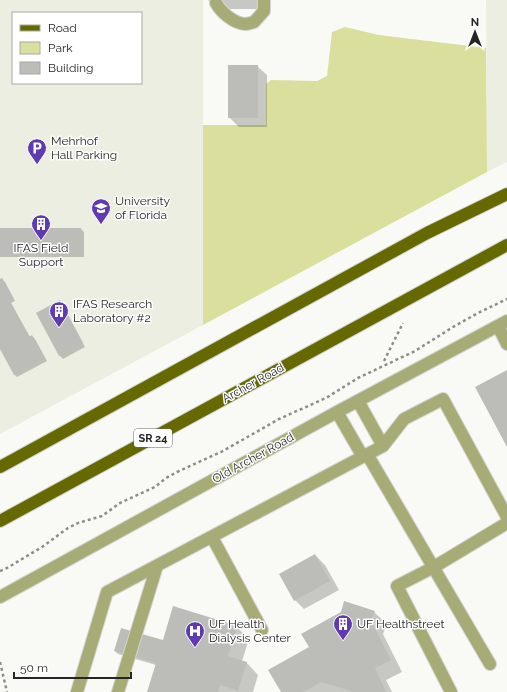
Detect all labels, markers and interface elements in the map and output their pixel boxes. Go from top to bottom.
legend [12,12,142,84]
north arrow [455,12,495,52]
text: N [471,16,479,29]
text: Road [48,21,77,35]
text: Park [48,41,73,55]
text: Building [48,61,94,75]
place label: Mehrhof Hall Parking [51,134,117,162]
parking icon: Mehrhof Hall Parking [26,137,48,165]
place label: University of Florida [115,194,170,222]
school or university icon: University of Florida [90,197,112,225]
building icon: IFAS Field Support [30,213,52,241]
place label: IFAS Field Support [13,241,69,269]
place label: IFAS Research Laboratory #2 [73,297,152,325]
building icon: IFAS Research Laboratory #2 [48,300,70,328]
street label: Archer Road [220,360,286,406]
road number: SR 24 [134,429,172,447]
street label: Old Archer Road [210,430,296,486]
building icon: UF Healthstreet [332,613,354,641]
place label: UF Health Dialysis Center [209,617,292,645]
place label: UF Healthstreet [357,617,444,631]
hospital icon: UF Health Dialysis Center [184,620,206,648]
scale bar [14,654,131,680]
text: 50 m [20,661,48,675]

